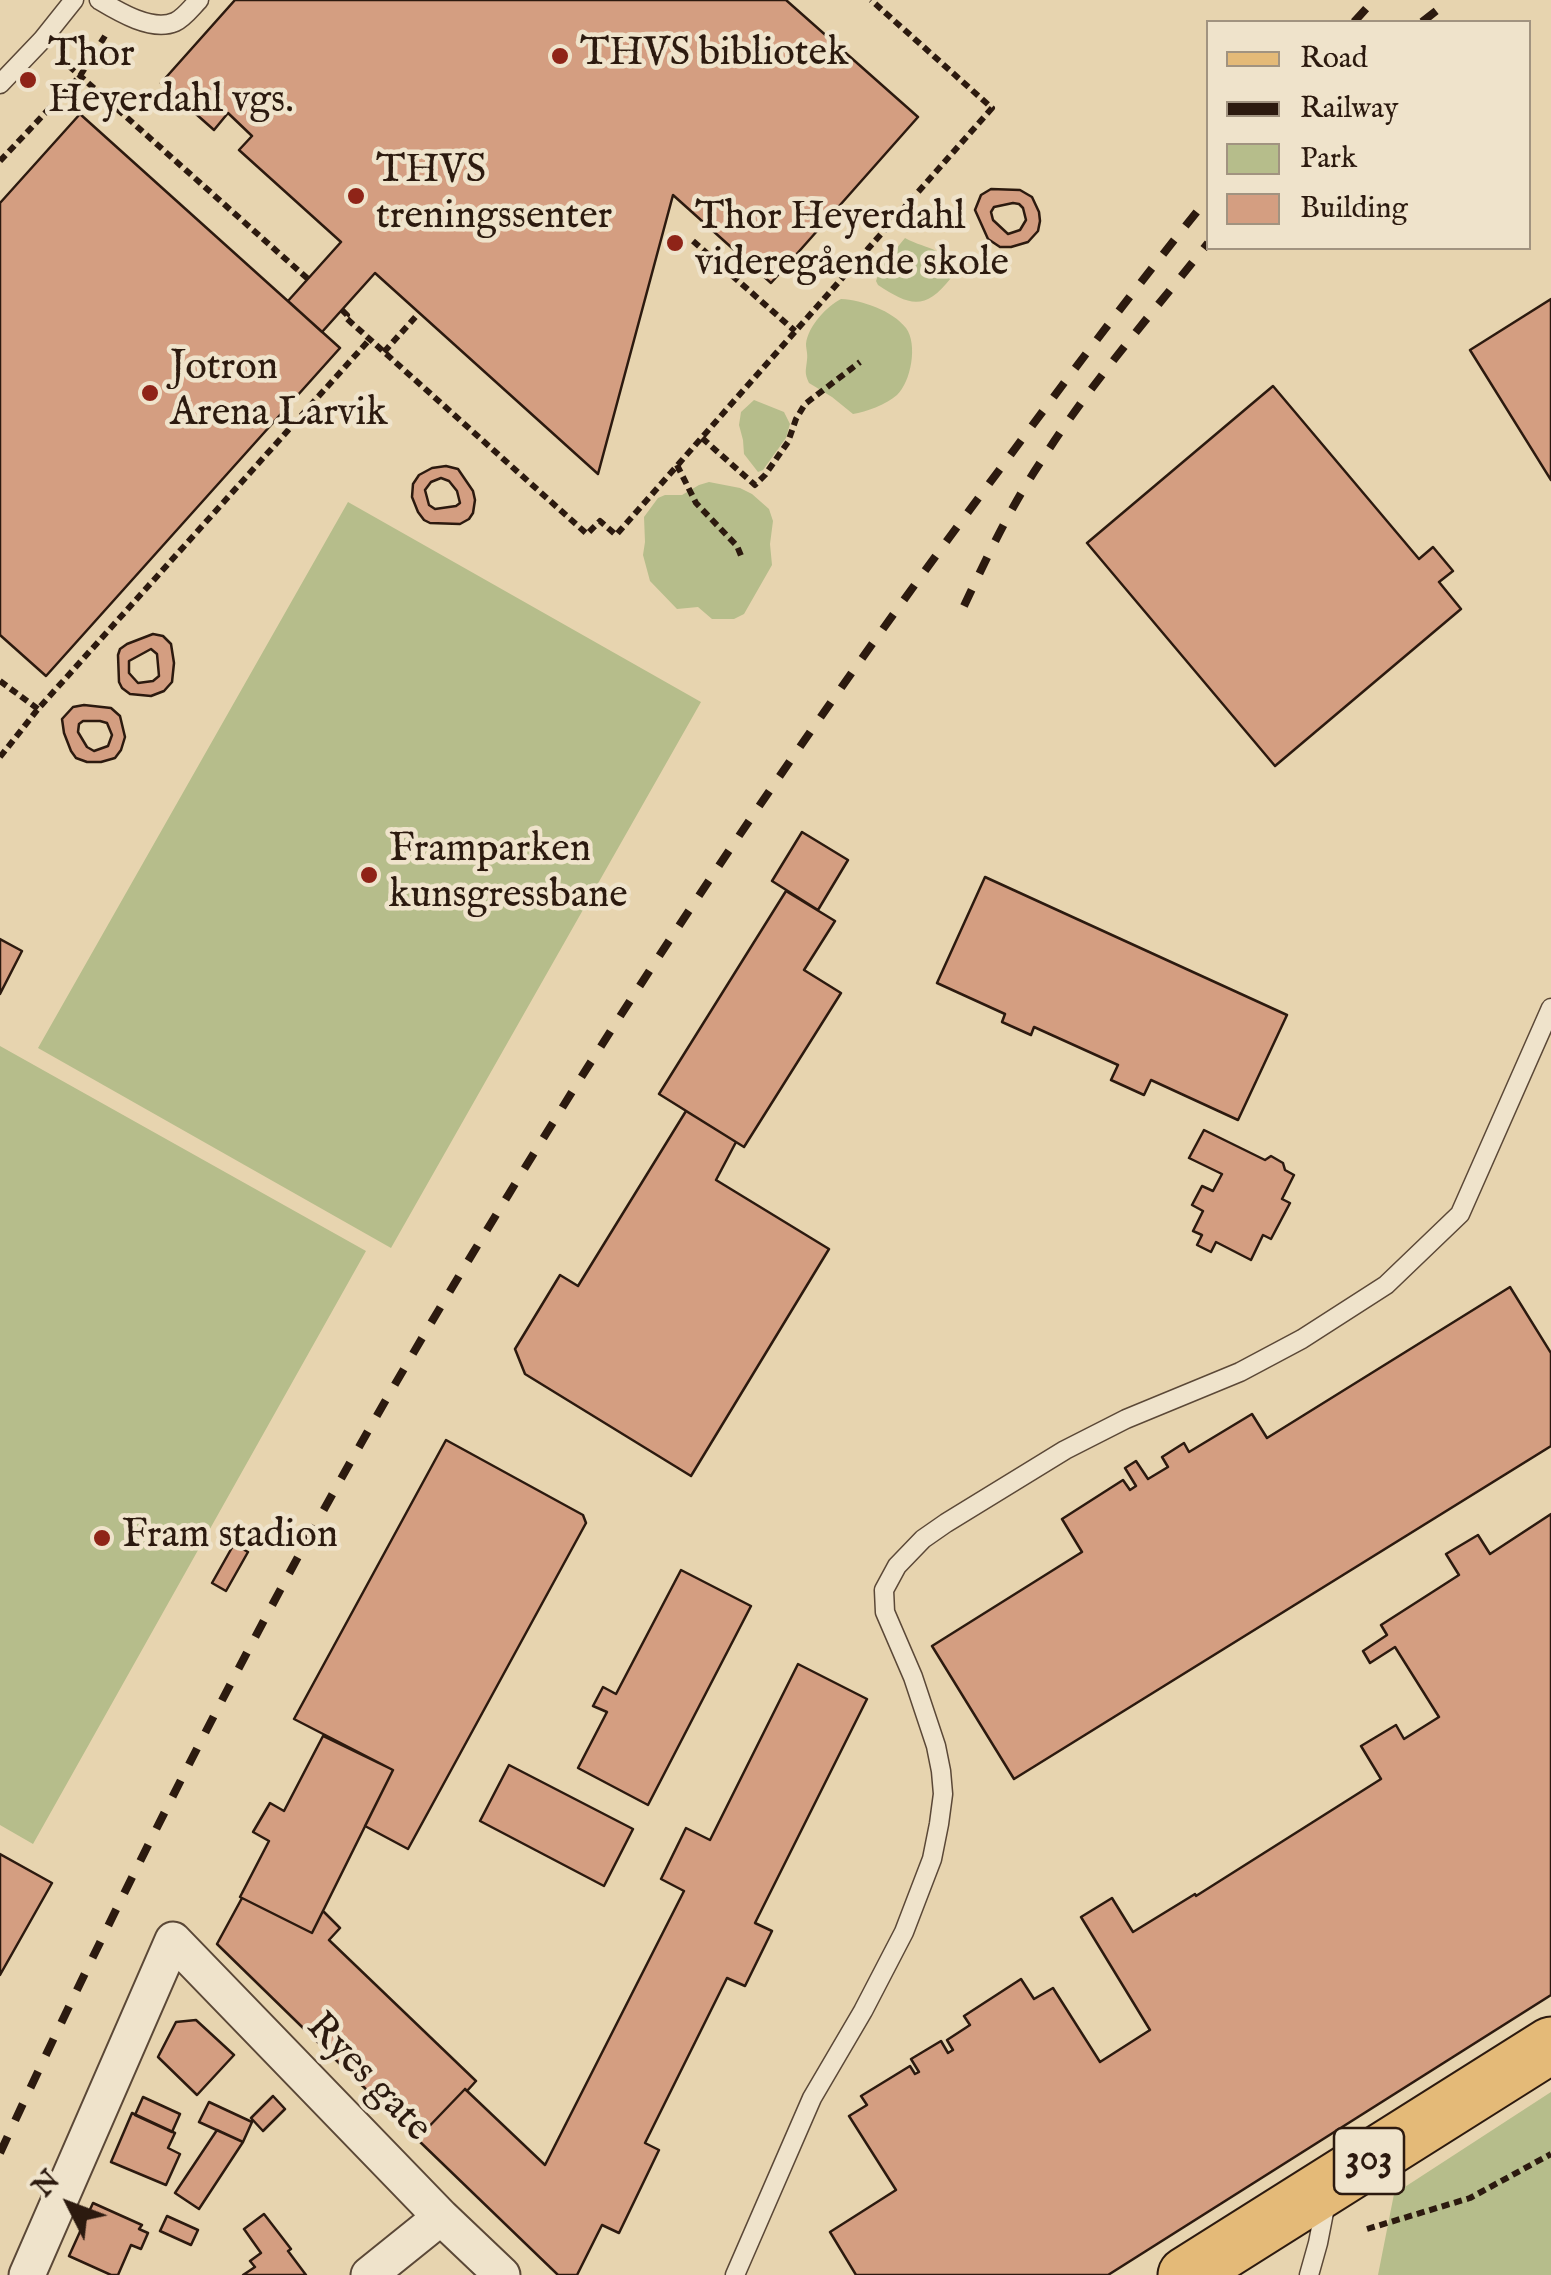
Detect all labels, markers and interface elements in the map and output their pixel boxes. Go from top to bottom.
legend [1206,20,1531,250]
place label: THVS bibliotek [580,32,848,80]
place label: Thor Heyerdahl vgs. [48,33,294,127]
text: Road [1300,40,1368,78]
marker: THVS bibliotek [549,45,571,67]
marker: Thor Heyerdahl vgs. [17,69,39,91]
text: Railway [1300,90,1398,128]
text: Park [1300,140,1357,178]
place label: THVS treningssenter [376,149,612,243]
marker: THVS treningssenter [345,185,367,207]
text: Building [1300,190,1408,228]
place label: Thor Heyerdahl videregående skole [695,196,1009,290]
marker: Thor Heyerdahl videregående skole [664,232,686,254]
place label: Jotron Arena Larvik [170,346,388,440]
marker: Jotron Arena Larvik [139,382,161,404]
place label: Framparken kunsgressbane [389,828,628,922]
marker: Framparken kunsgressbane [358,864,380,886]
place label: Fram stadion [122,1514,338,1562]
marker: Fram stadion [91,1527,113,1549]
street label: Ryes gate [294,2005,440,2153]
road number: 303 [1334,2128,1404,2194]
north arrow [20,2155,120,2255]
text: N [26,2164,68,2205]

